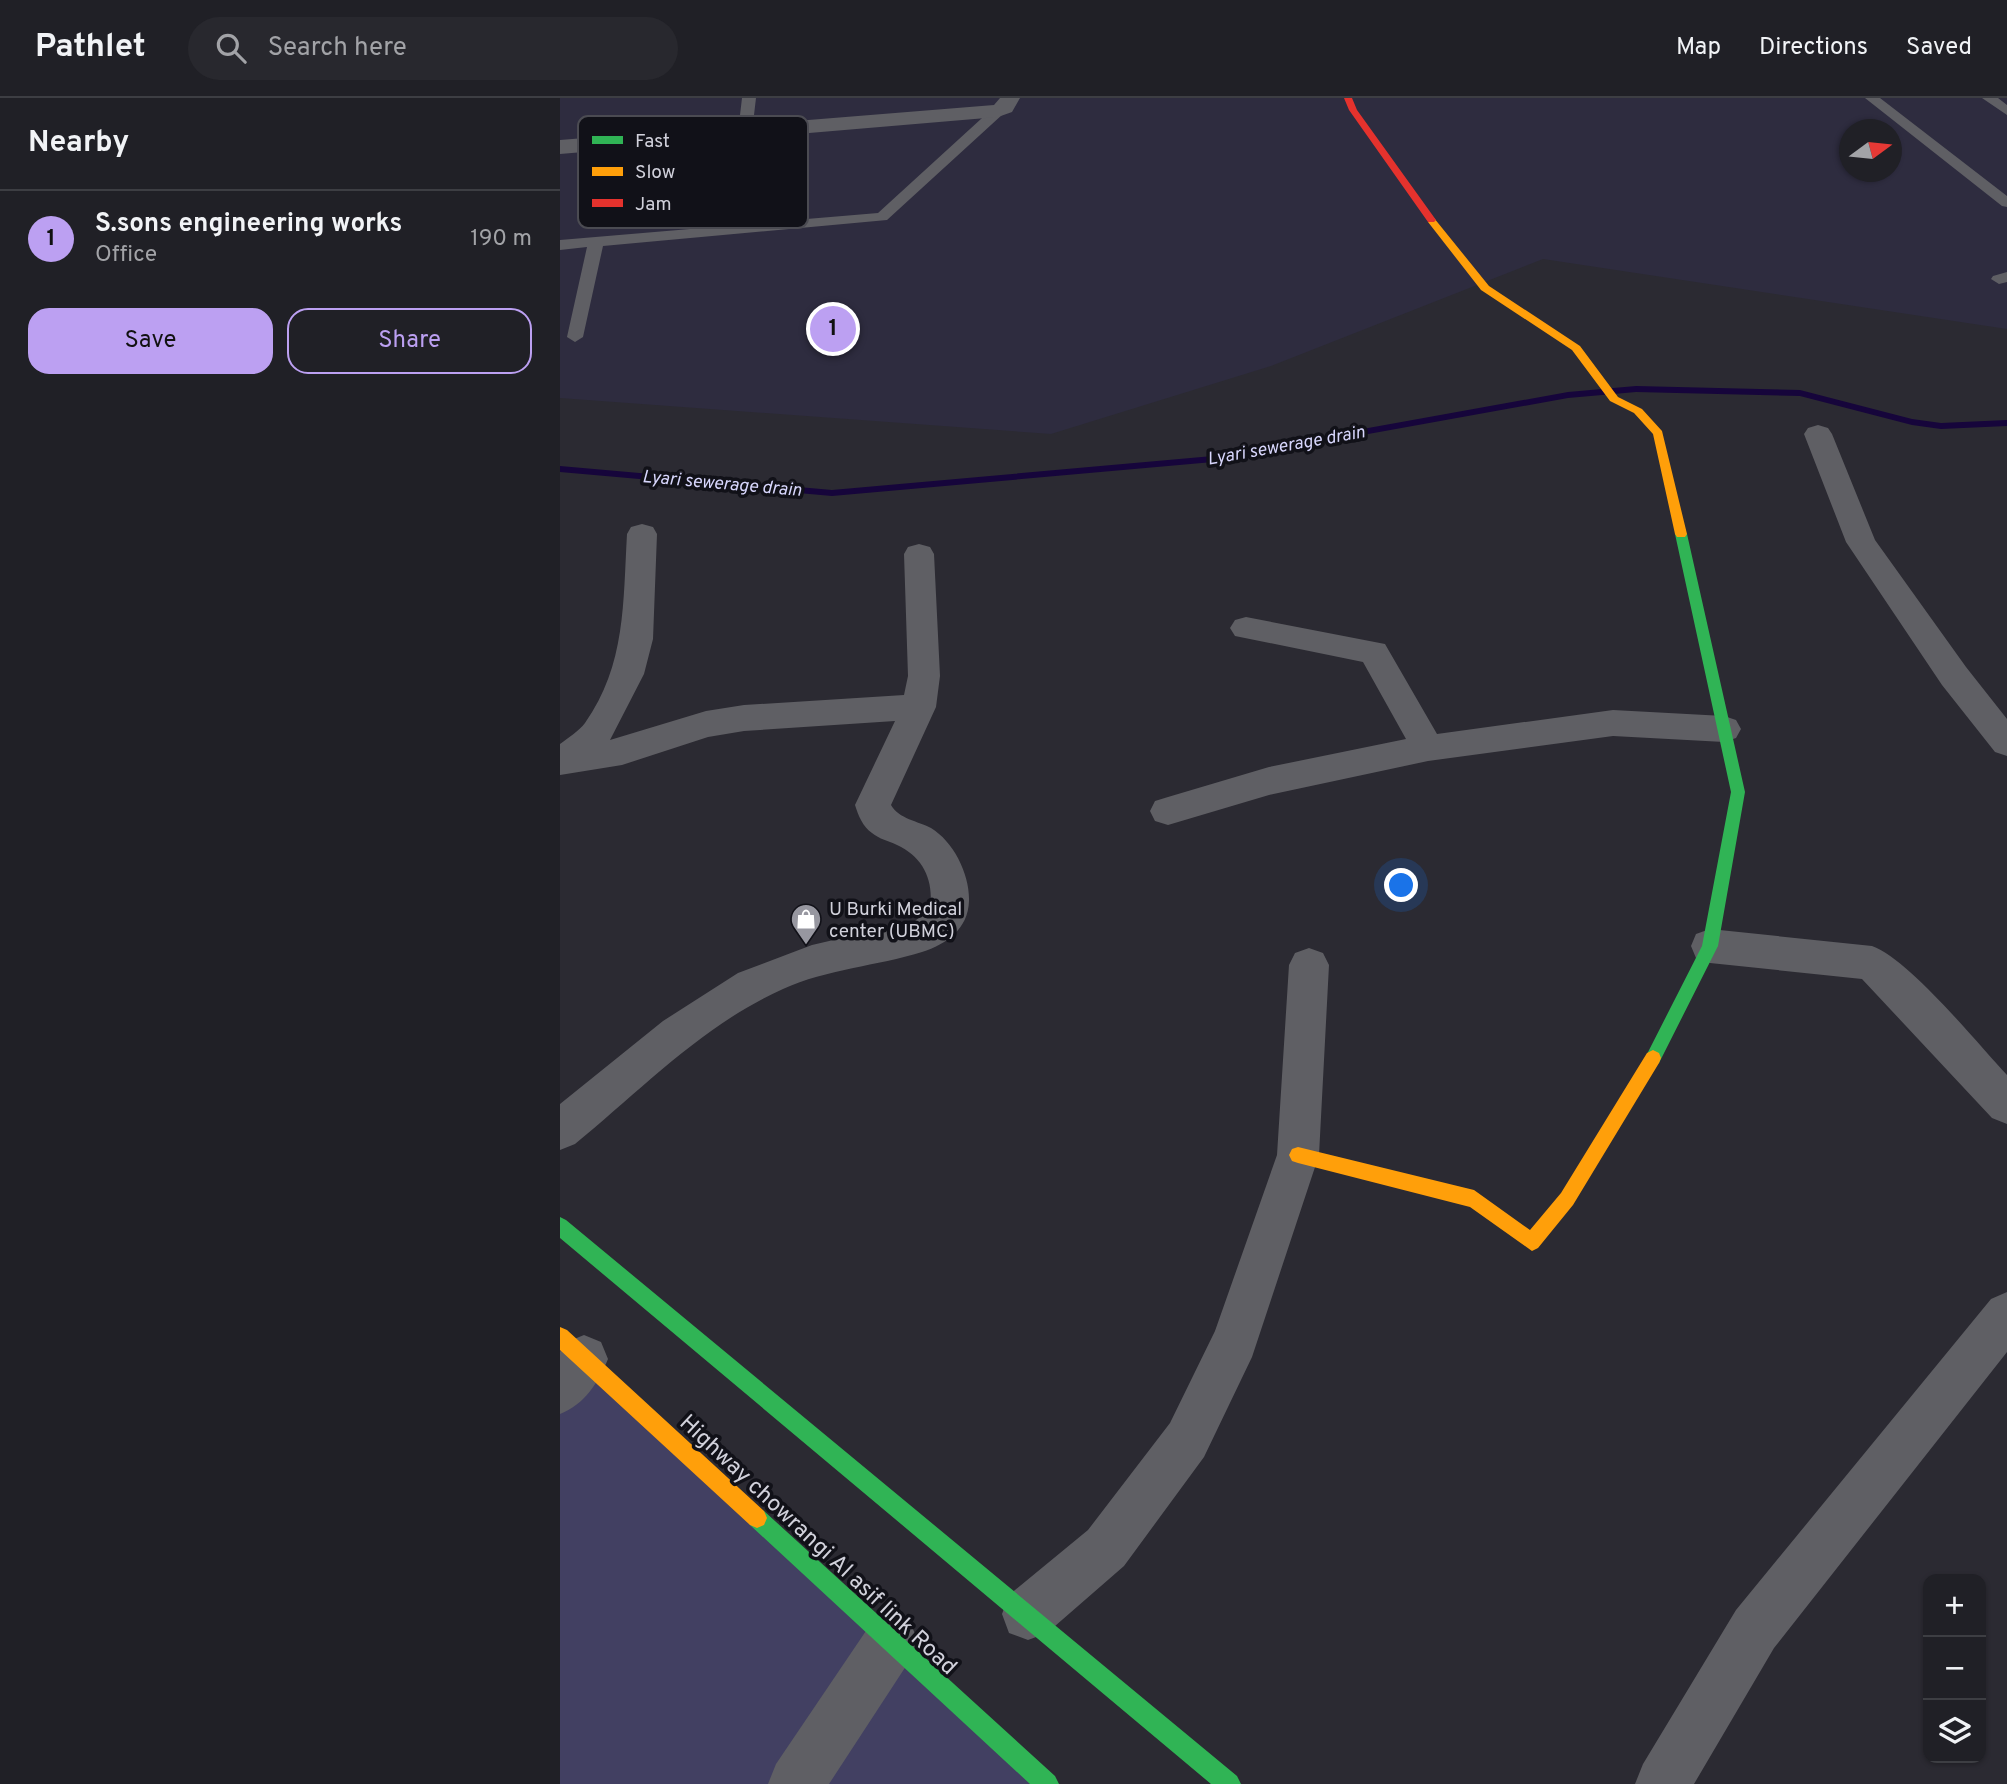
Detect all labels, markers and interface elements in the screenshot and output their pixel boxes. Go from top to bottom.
search box [188,17,678,80]
text: Pathlet [35,27,146,69]
icon: search [212,29,250,67]
text: Search here [268,32,407,65]
text: Map [1676,33,1721,63]
text: Directions [1759,33,1868,63]
text: Saved [1906,33,1972,63]
legend [578,116,808,228]
north arrow [1839,119,1902,182]
text: Nearby [28,125,129,162]
text: Fast [635,130,670,154]
text: Slow [635,161,675,185]
text: Jam [635,193,672,217]
text: S.sons engineering works [95,208,402,241]
text: 1 [46,225,56,254]
text: 190 m [470,225,532,254]
text: Office [95,241,157,270]
pin: 1 [810,303,856,355]
button: Save [28,308,273,374]
button: Share [287,308,532,374]
water label: Lyari sewerage drain [1206,421,1367,472]
water label: Lyari sewerage drain [641,466,803,503]
your location [1384,868,1418,902]
place label: U Burki Medical center (UBMC) [829,898,962,944]
shop icon: U Burki Medical center (UBMC) [789,902,823,946]
street label: Highway chowrangi Al asif link Road [672,1409,962,1682]
map controls [1923,1574,1986,1763]
button: + [1923,1574,1986,1637]
button: − [1923,1637,1986,1700]
button: layers [1923,1700,1986,1763]

